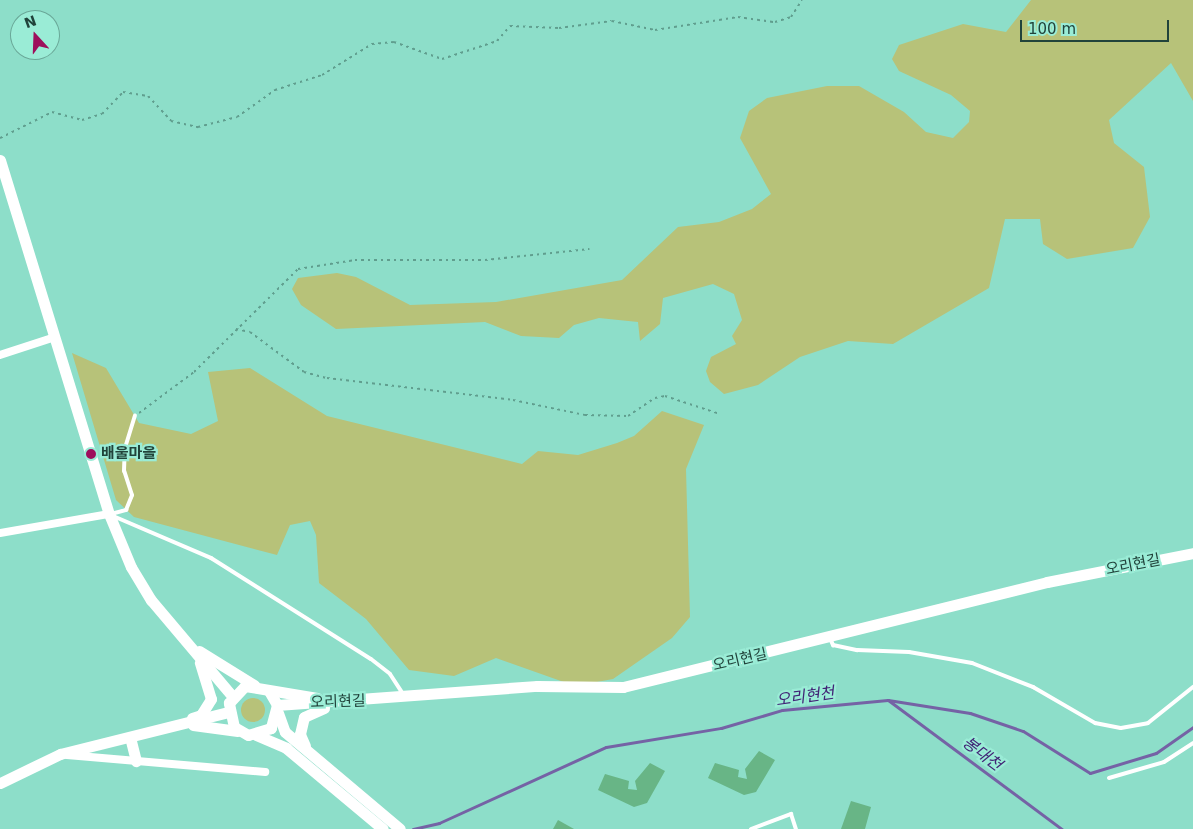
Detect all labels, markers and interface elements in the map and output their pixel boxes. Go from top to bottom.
north arrow [10,10,60,60]
scale bar [1023,10,1172,42]
text: N [22,12,38,31]
text: 100 m [1028,20,1076,38]
place label: 배울마을 [101,445,156,463]
marker: 배울마을 [85,448,97,460]
street label: 오리현길 [1104,551,1162,579]
street label: 오리현길 [711,645,769,675]
water label: 오리현천 [775,683,835,711]
street label: 오리현길 [310,692,366,712]
water label: 봉대천 [959,733,1005,775]

